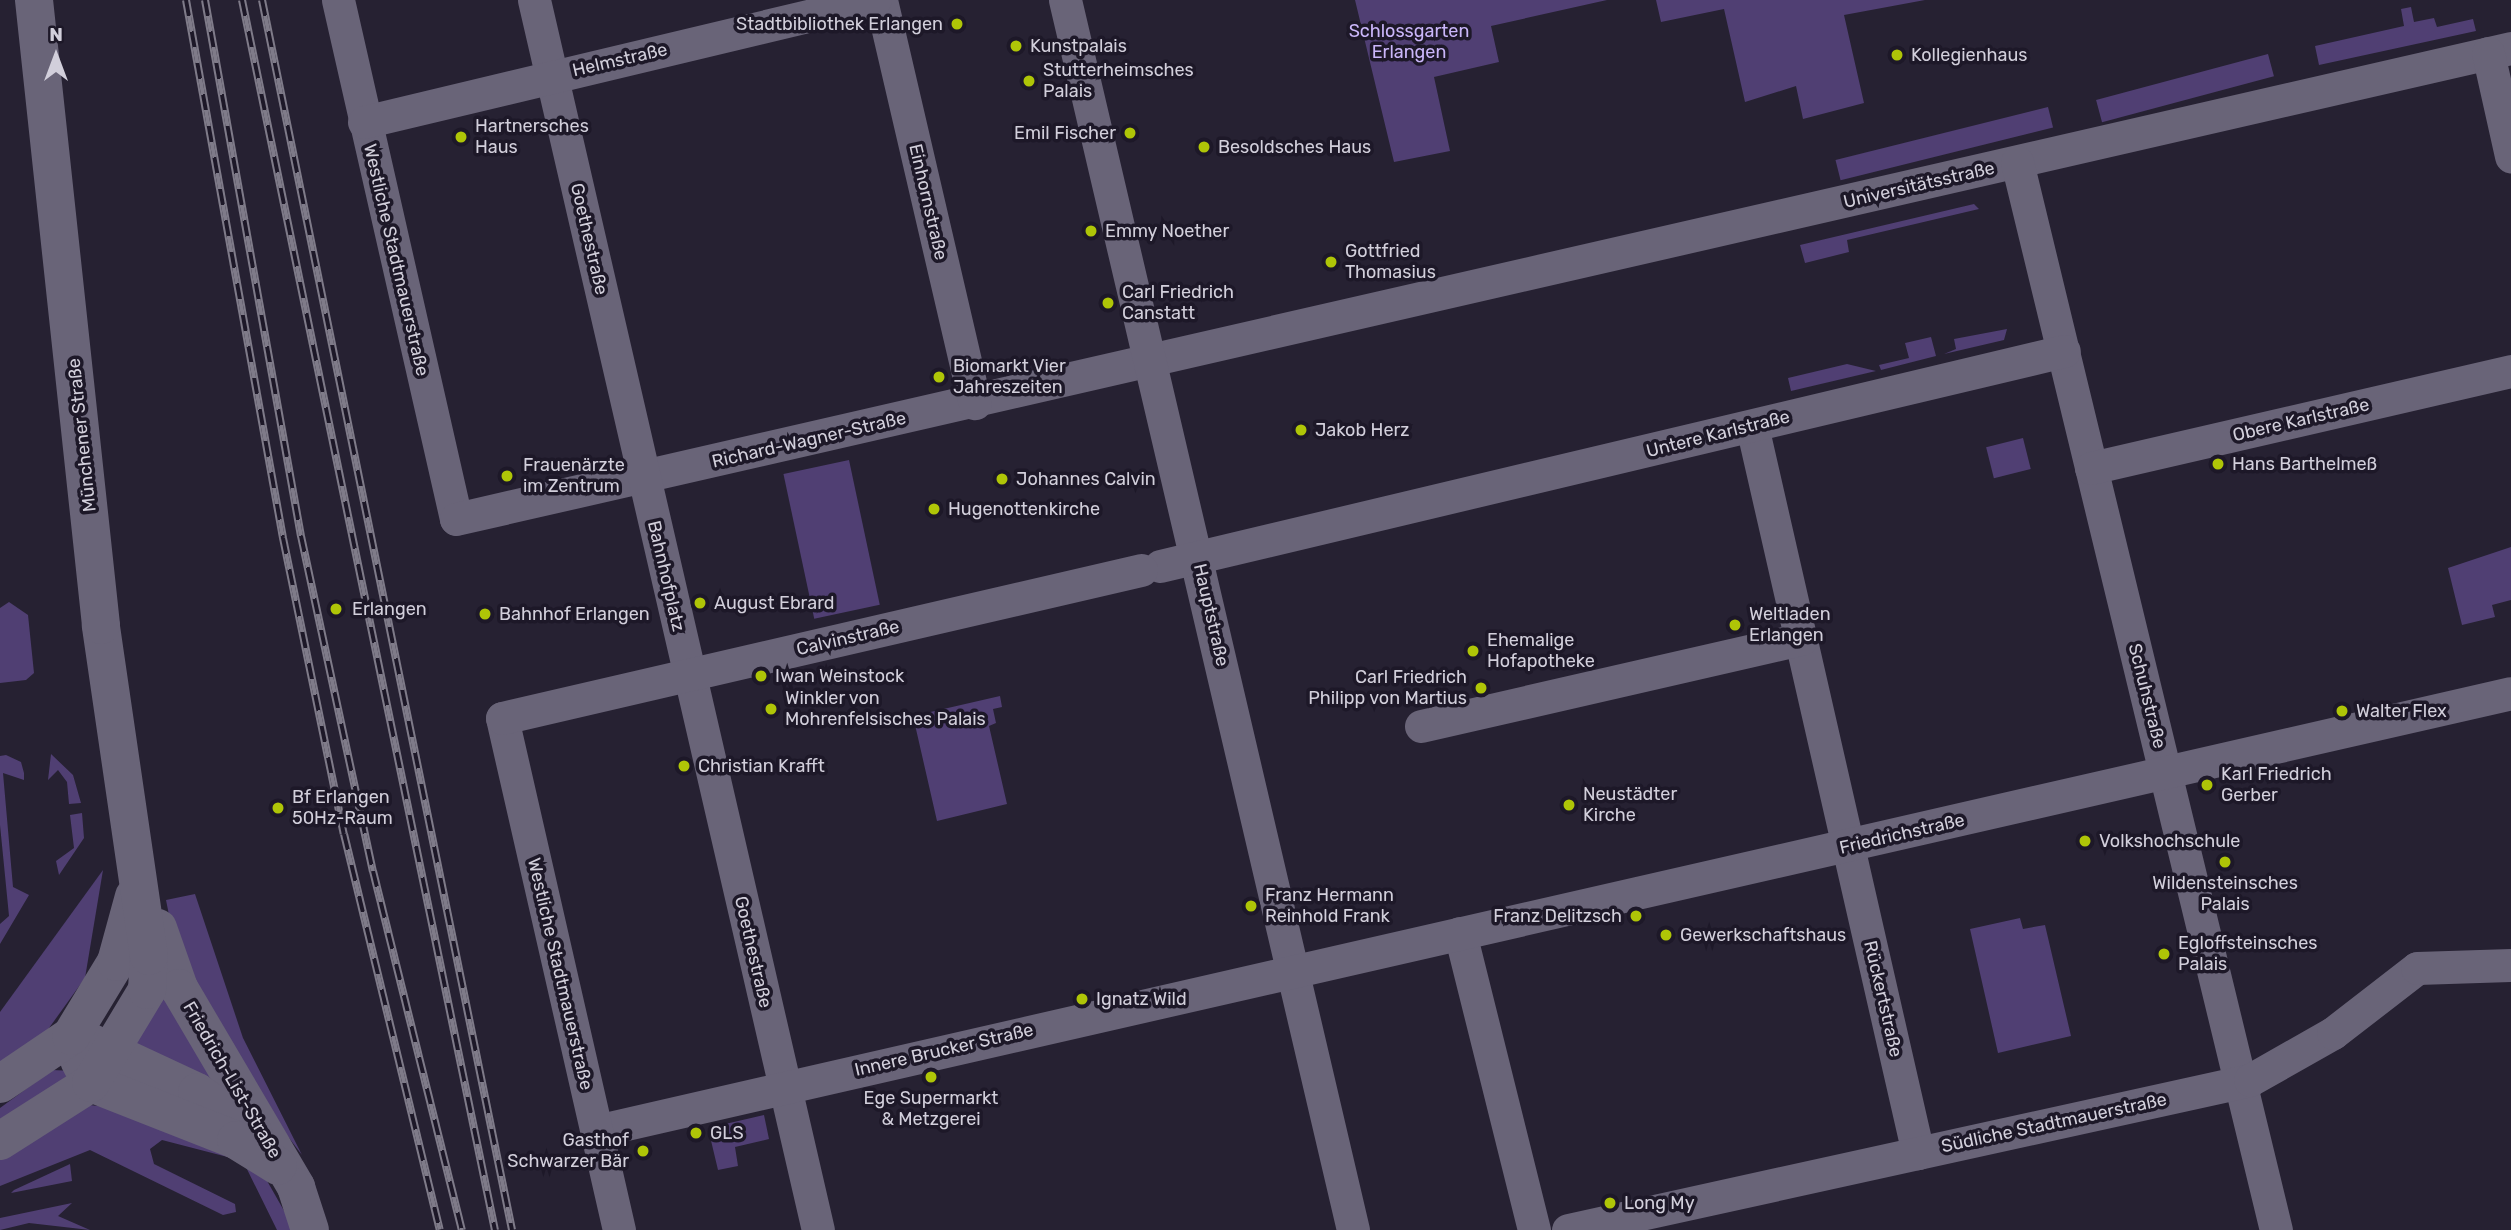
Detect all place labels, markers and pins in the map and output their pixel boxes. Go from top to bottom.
place label: Stadtbibliothek Erlangen [736,13,943,35]
marker: Stadtbibliothek Erlangen [949,16,965,32]
place label: Kunstpalais [1030,35,1127,57]
marker: Kunstpalais [1008,38,1024,54]
place label: Kollegienhaus [1911,44,2027,66]
marker: Kollegienhaus [1889,47,1905,63]
place label: Stutterheimsches Palais [1043,60,1194,102]
marker: Stutterheimsches Palais [1021,73,1037,89]
place label: Hartnersches Haus [475,116,589,158]
place label: Emil Fischer [1014,122,1116,144]
marker: Emil Fischer [1122,125,1138,141]
marker: Hartnersches Haus [453,129,469,145]
place label: Besoldsches Haus [1218,136,1371,158]
marker: Besoldsches Haus [1196,139,1212,155]
place label: Emmy Noether [1105,220,1230,242]
marker: Emmy Noether [1083,223,1099,239]
place label: Gottfried Thomasius [1345,241,1436,284]
marker: Gottfried Thomasius [1323,254,1339,270]
place label: Carl Friedrich Canstatt [1122,282,1234,324]
marker: Carl Friedrich Canstatt [1100,295,1116,311]
place label: Biomarkt Vier Jahreszeiten [953,356,1066,398]
marker: Biomarkt Vier Jahreszeiten [931,369,947,385]
place label: Jakob Herz [1315,419,1410,441]
marker: Jakob Herz [1293,422,1309,438]
place label: Hans Barthelmeß [2232,453,2377,475]
place label: Frauenärzte im Zentrum [523,455,625,498]
marker: Hans Barthelmeß [2210,456,2226,472]
marker: Frauenärzte im Zentrum [497,466,517,486]
place label: Johannes Calvin [1016,468,1156,490]
marker: Johannes Calvin [994,471,1010,487]
place label: Hugenottenkirche [948,498,1100,520]
marker: Hugenottenkirche [926,501,942,517]
place label: August Ebrard [714,592,835,614]
marker: August Ebrard [692,595,708,611]
place label: Erlangen [352,598,427,620]
marker: Erlangen [326,599,346,619]
place label: Bahnhof Erlangen [499,603,650,625]
place label: Weltladen Erlangen [1749,604,1831,646]
marker: Bahnhof Erlangen [477,606,493,622]
marker: Weltladen Erlangen [1727,617,1743,633]
place label: Ehemalige Hofapotheke [1487,630,1595,672]
marker: Ehemalige Hofapotheke [1465,643,1481,659]
place label: Iwan Weinstock [775,665,904,687]
place label: Carl Friedrich Philipp von Martius [1308,667,1467,710]
marker: Iwan Weinstock [753,668,769,684]
marker: Carl Friedrich Philipp von Martius [1473,680,1489,696]
place label: Winkler von Mohrenfelsisches Palais [785,688,986,730]
place label: Walter Flex [2356,700,2447,722]
marker: Winkler von Mohrenfelsisches Palais [763,701,779,717]
marker: Walter Flex [2334,703,2350,719]
place label: Christian Krafft [698,755,825,777]
marker: Christian Krafft [676,758,692,774]
place label: Karl Friedrich Gerber [2221,764,2332,806]
marker: Karl Friedrich Gerber [2199,777,2215,793]
place label: Neustädter Kirche [1583,784,1677,826]
place label: Bf Erlangen 50Hz-Raum [292,787,393,830]
marker: Neustädter Kirche [1561,797,1577,813]
marker: Bf Erlangen 50Hz-Raum [270,800,286,816]
place label: Volkshochschule [2099,830,2240,852]
marker: Volkshochschule [2077,833,2093,849]
marker: Wildensteinsches Palais [2217,854,2233,870]
place label: Wildensteinsches Palais [2152,873,2298,916]
place label: Franz Hermann Reinhold Frank [1265,885,1394,928]
marker: Franz Hermann Reinhold Frank [1243,898,1259,914]
place label: Franz Delitzsch [1493,905,1622,927]
marker: Franz Delitzsch [1628,908,1644,924]
place label: Gewerkschaftshaus [1680,924,1846,946]
marker: Gewerkschaftshaus [1658,927,1674,943]
place label: Egloffsteinsches Palais [2178,933,2317,976]
marker: Egloffsteinsches Palais [2156,946,2172,962]
place label: Ignatz Wild [1096,988,1187,1010]
marker: Ignatz Wild [1074,991,1090,1007]
marker: Ege Supermarkt & Metzgerei [923,1069,939,1085]
place label: Ege Supermarkt & Metzgerei [864,1088,998,1130]
place label: GLS [710,1122,744,1144]
marker: GLS [688,1125,704,1141]
place label: Gasthof Schwarzer Bär [507,1130,629,1172]
marker: Gasthof Schwarzer Bär [635,1143,651,1159]
place label: Long My [1624,1192,1695,1214]
marker: Long My [1602,1195,1618,1211]

